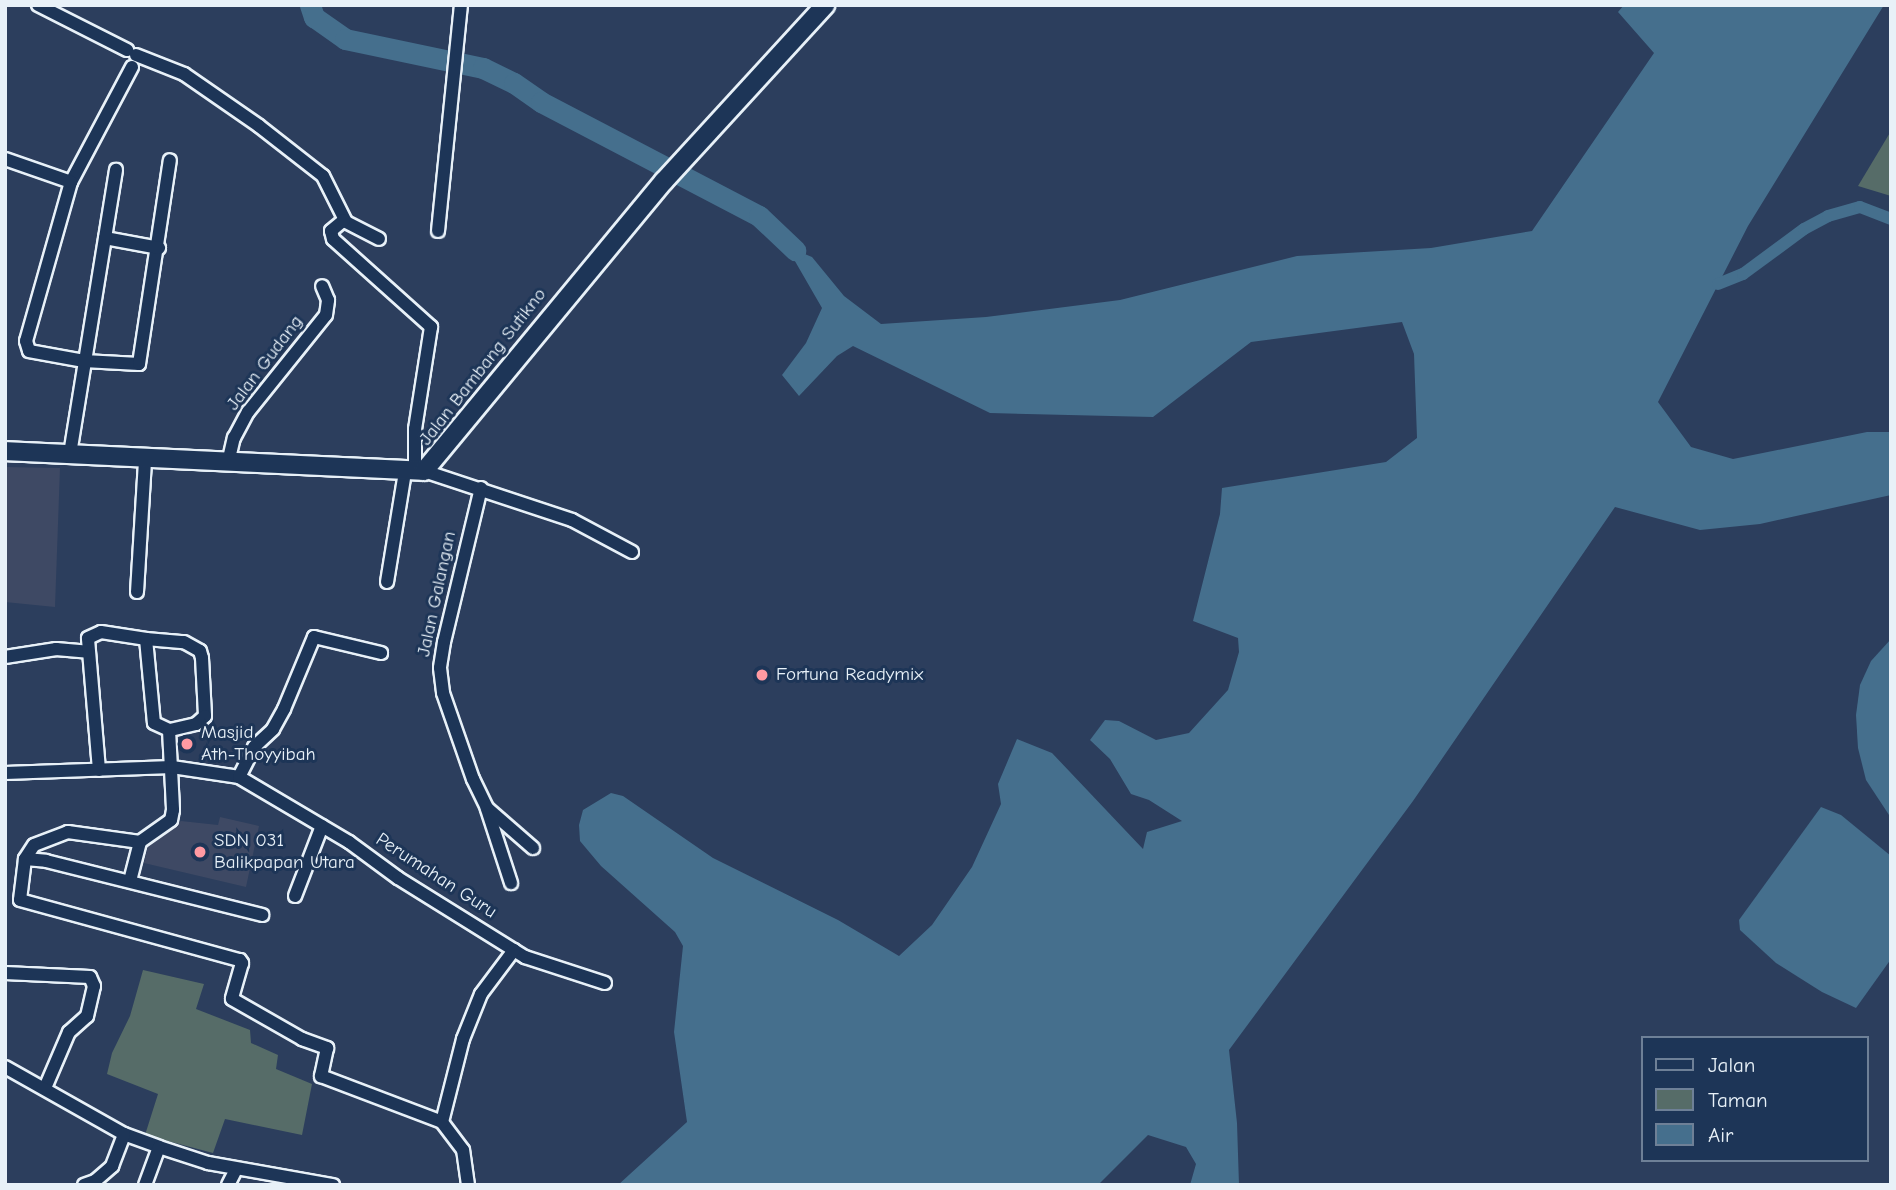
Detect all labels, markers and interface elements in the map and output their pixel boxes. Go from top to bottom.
street label: Jalan Bambang Sutikno [415,284,551,450]
street label: Jalan Gudang [222,311,308,415]
street label: Jalan Galangan [413,529,461,659]
place label: Fortuna Readymix [776,664,923,686]
marker: Fortuna Readymix [754,667,770,683]
place label: Masjid Ath-Thoyyibah [201,722,316,766]
marker: Masjid Ath-Thoyyibah [179,736,195,752]
street label: Perumahan Guru [371,828,501,924]
place label: SDN 031 Balikpapan Utara [214,830,355,874]
marker: SDN 031 Balikpapan Utara [192,844,208,860]
legend [1640,1036,1868,1162]
text: Jalan [1708,1053,1755,1077]
text: Taman [1708,1088,1768,1112]
text: Air [1708,1123,1733,1147]

